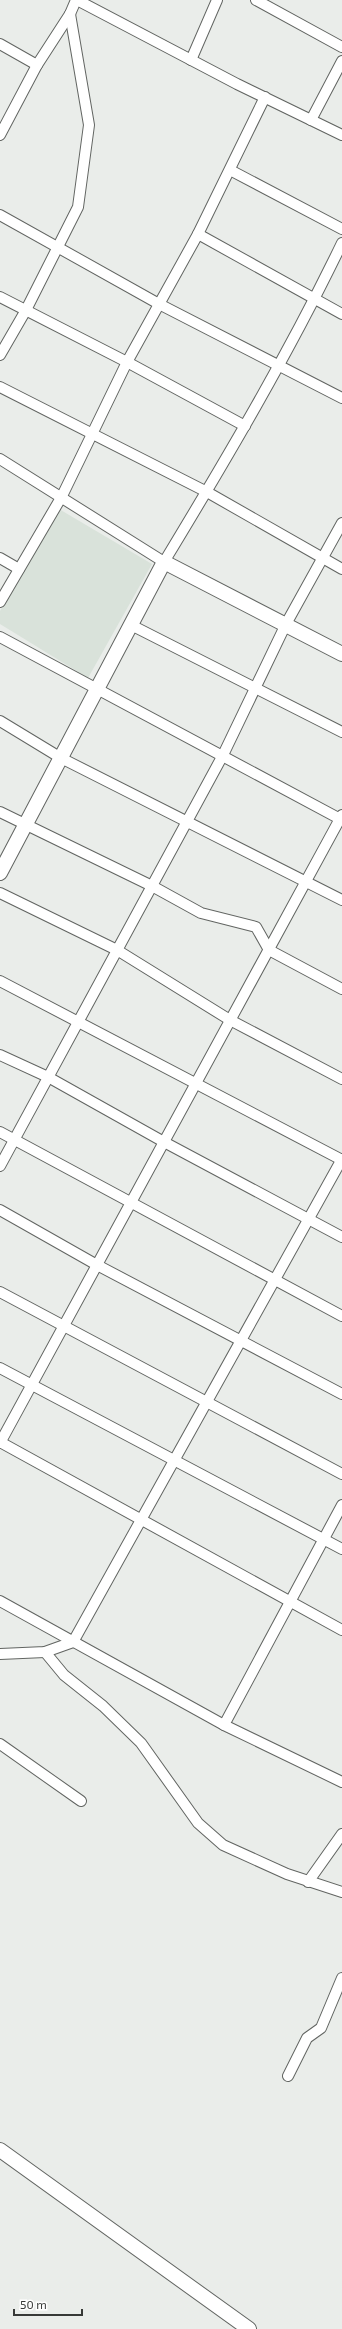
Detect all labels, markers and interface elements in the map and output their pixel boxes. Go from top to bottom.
scale bar [14,2291,82,2317]
text: 50 m [20,2297,47,2311]

